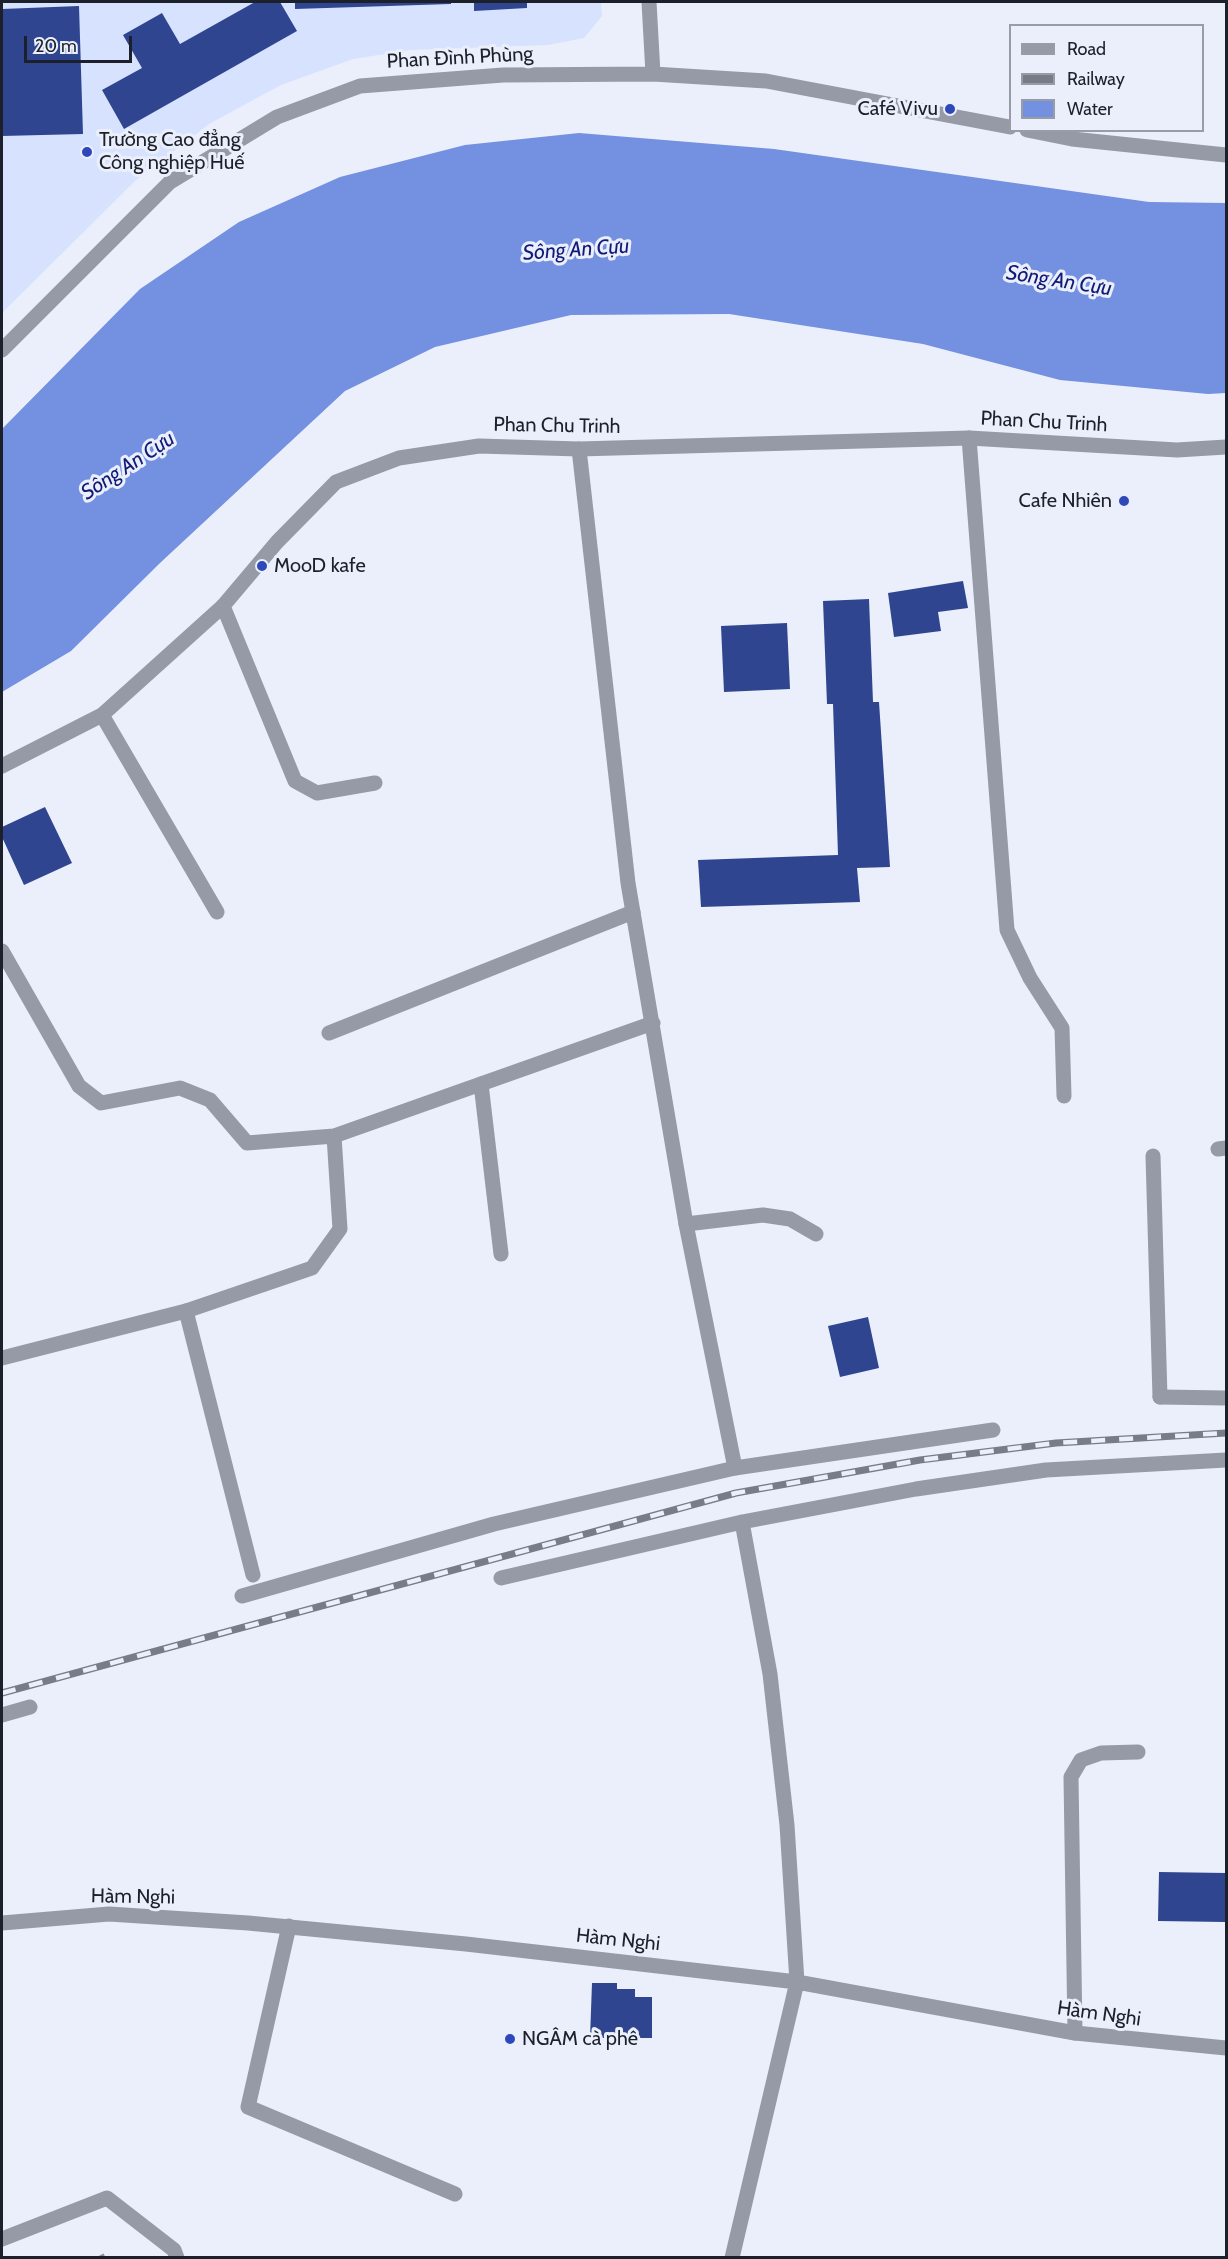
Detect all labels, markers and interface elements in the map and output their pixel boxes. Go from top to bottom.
scale bar [27,24,135,62]
legend [1009,24,1204,132]
text: 20 m [35,35,77,57]
text: Road [1067,38,1106,60]
street label: Phan Đình Phùng [386,42,534,74]
text: Railway [1067,68,1125,90]
place label: Café Vivu [857,97,938,121]
text: Water [1067,98,1113,120]
marker: Café Vivu [943,102,957,116]
place label: Trường Cao đẳng Công nghiệp Huế [99,128,244,175]
marker: Trường Cao đẳng Công nghiệp Huế [80,145,94,159]
water label: Sông An Cựu [522,234,630,266]
water label: Sông An Cựu [1004,260,1114,302]
street label: Phan Chu Trinh [980,407,1108,437]
street label: Phan Chu Trinh [493,413,621,439]
water label: Sông An Cựu [77,426,179,506]
place label: Cafe Nhiên [1019,489,1112,513]
marker: Cafe Nhiên [1117,494,1131,508]
place label: MooD kafe [274,554,366,578]
marker: MooD kafe [255,559,269,573]
street label: Hàm Nghi [91,1884,175,1910]
street label: Hàm Nghi [575,1924,661,1956]
street label: Hàm Nghi [1056,1996,1142,2032]
place label: NGÂM cà phê [522,2027,638,2051]
marker: NGÂM cà phê [503,2032,517,2046]

